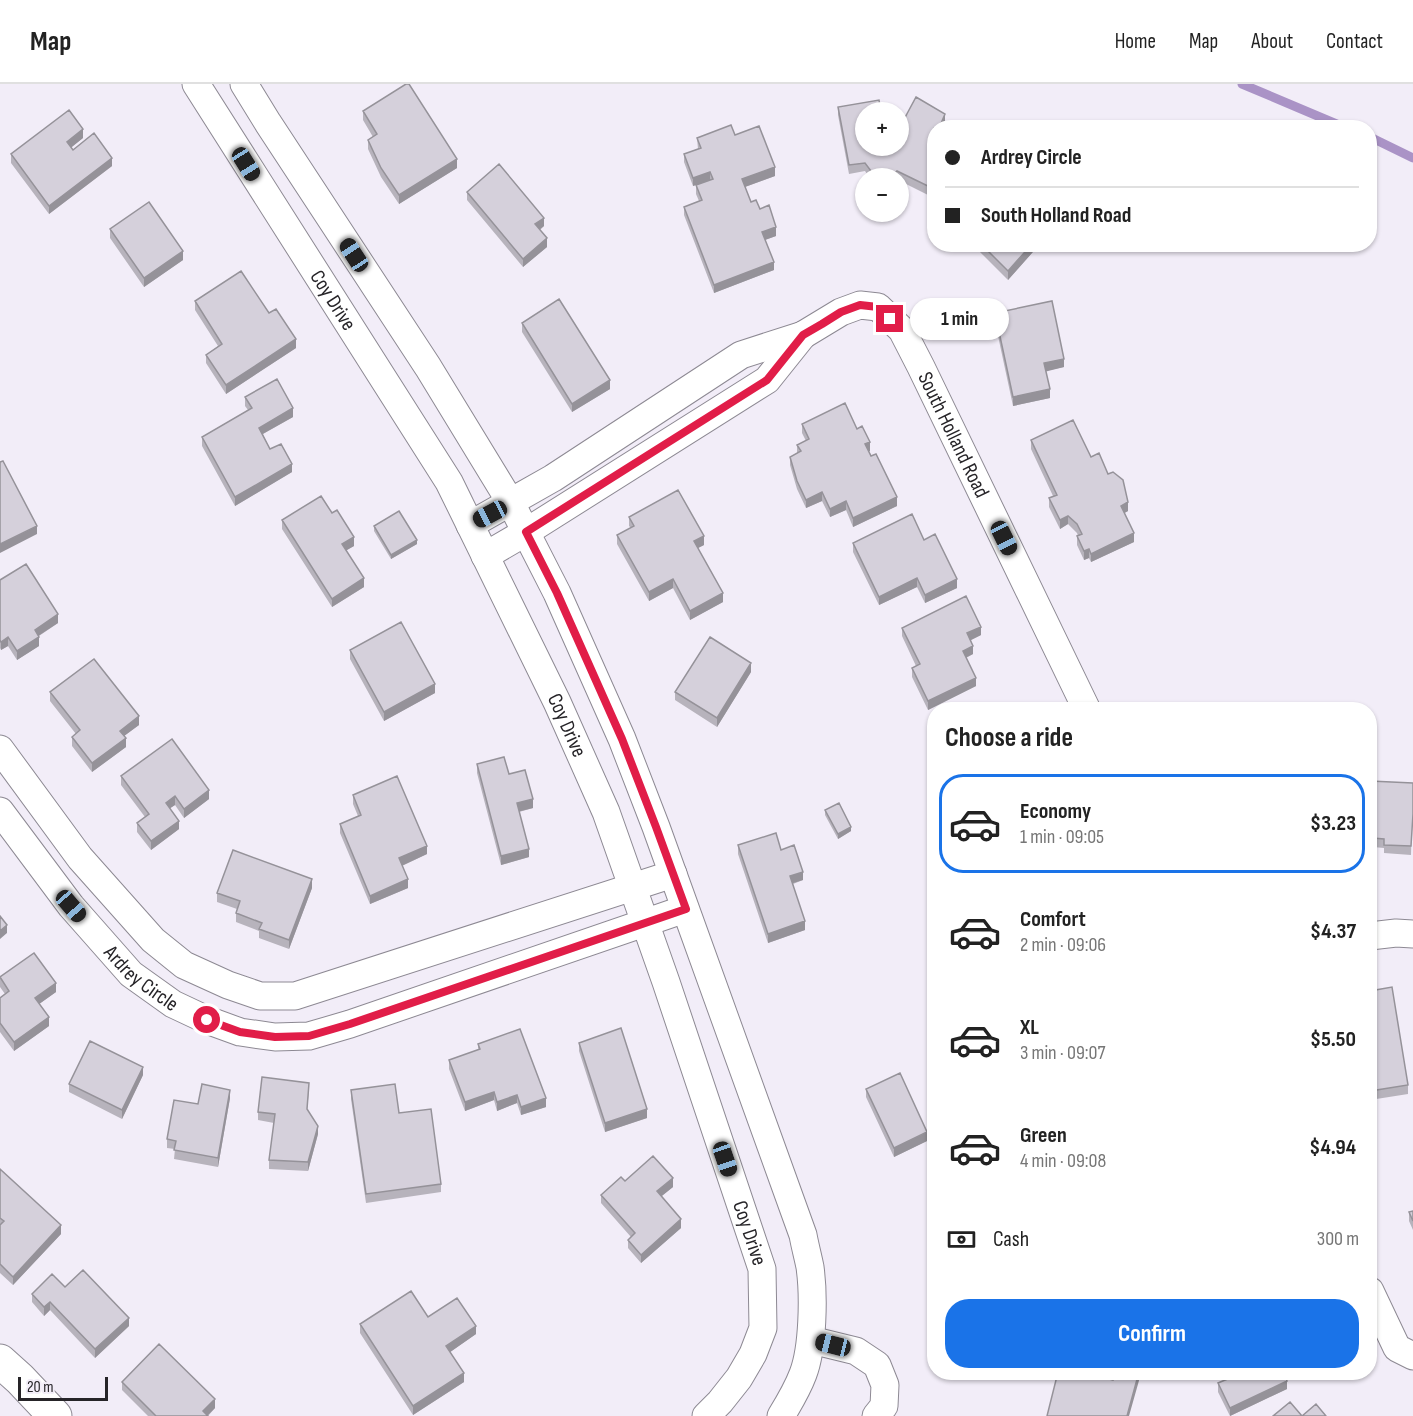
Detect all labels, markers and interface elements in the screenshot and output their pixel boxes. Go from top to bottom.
text: Map [30,25,71,58]
text: Home [1115,29,1156,54]
text: Map [1189,29,1218,54]
text: About [1251,29,1293,54]
text: Contact [1326,29,1383,54]
map controls [855,102,909,222]
button: + [855,102,909,156]
car [229,144,263,184]
text: Ardrey Circle [981,144,1082,171]
button: − [855,168,909,222]
text: South Holland Road [981,202,1131,229]
car [337,235,371,275]
street label: Coy Drive [304,265,361,335]
callout: 1 min [911,298,1010,340]
route end [876,305,903,332]
text: 1 min [941,307,978,331]
street label: South Holland Road [912,368,994,502]
car [470,498,510,530]
car [988,518,1020,558]
street label: Coy Drive [542,689,592,761]
text: Choose a ride [945,722,1073,754]
icon: car [948,797,1002,851]
text: Economy [1020,798,1091,825]
text: $3.23 [1310,810,1356,837]
text: 1 min · 09:05 [1020,825,1104,849]
car [52,887,90,925]
icon: car [948,905,1002,959]
text: Comfort [1020,906,1086,933]
text: $4.37 [1310,918,1356,945]
text: 2 min · 09:06 [1020,933,1106,957]
street label: Ardrey Circle [98,940,183,1017]
route start [193,1006,220,1033]
icon: car [948,1013,1002,1067]
text: XL [1020,1014,1039,1041]
text: $5.50 [1310,1026,1356,1053]
text: 3 min · 09:07 [1020,1041,1105,1065]
icon: car [948,1121,1002,1175]
text: Green [1020,1122,1067,1149]
text: $4.94 [1309,1134,1356,1161]
car [711,1139,739,1179]
text: 4 min · 09:08 [1020,1149,1106,1173]
street label: Coy Drive [727,1198,772,1269]
icon: cash [945,1223,978,1256]
text: Cash [993,1226,1029,1253]
text: 300 m [1317,1227,1359,1251]
button: Confirm [945,1299,1359,1368]
car [813,1332,853,1358]
scale bar [18,1374,108,1402]
text: 20 m [27,1378,54,1397]

